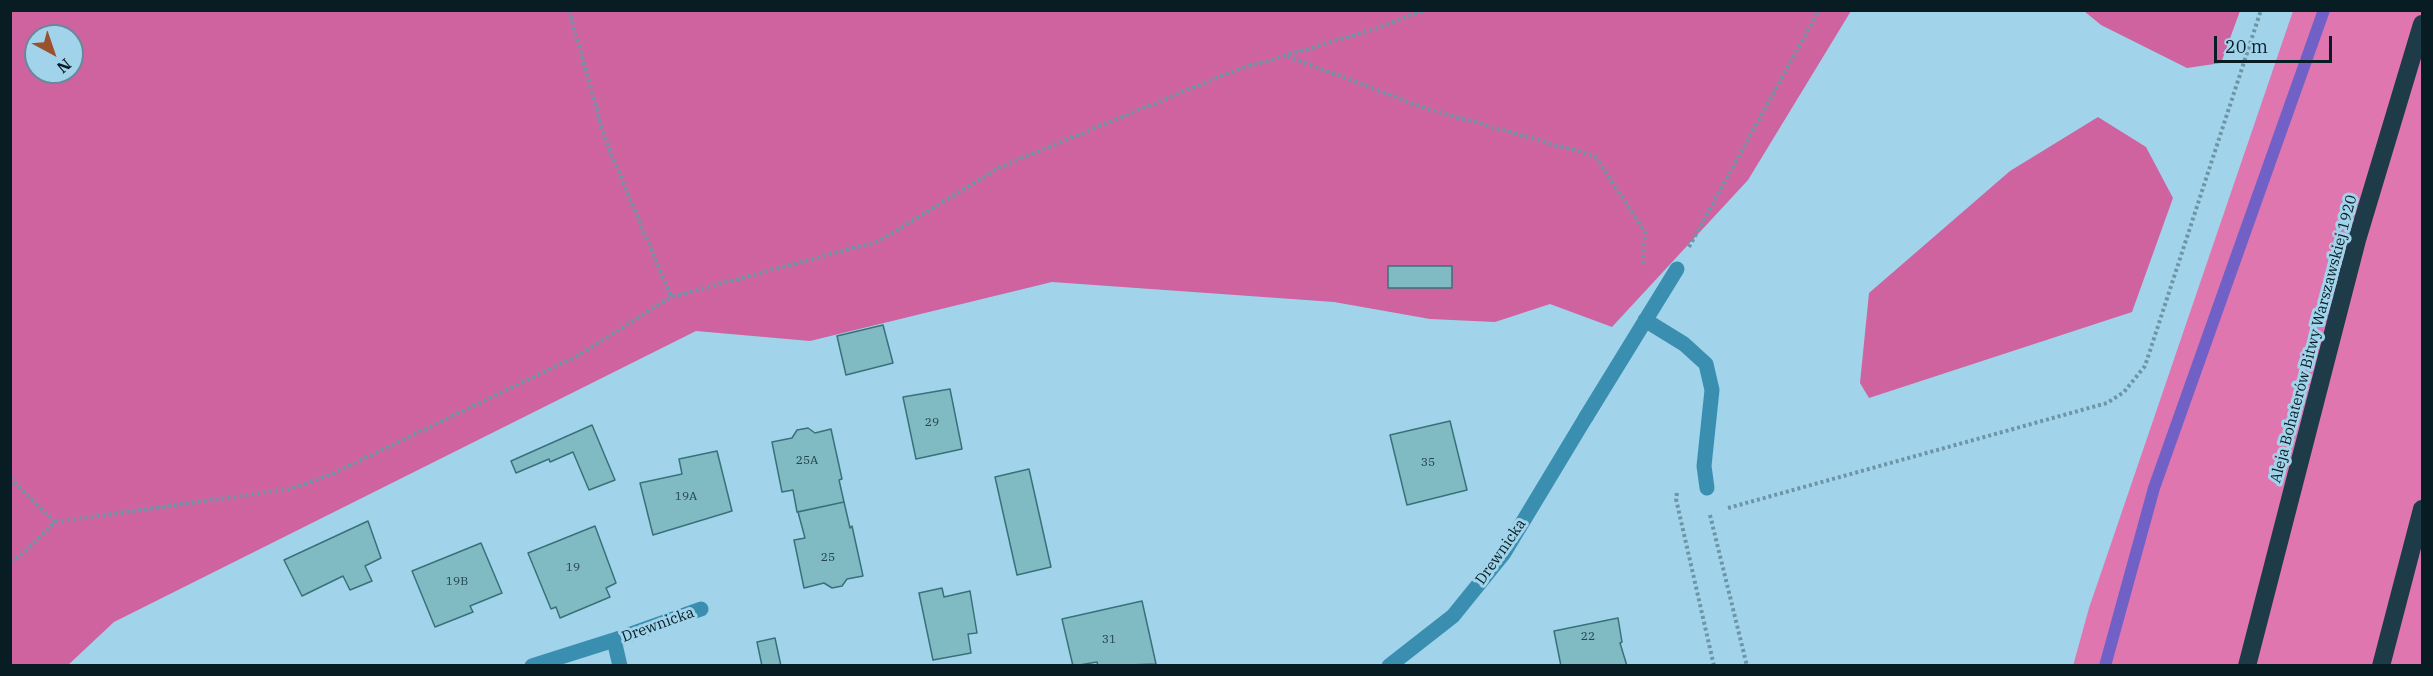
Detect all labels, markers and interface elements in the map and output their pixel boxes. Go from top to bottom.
north arrow [24,24,84,84]
scale bar [2217,24,2336,62]
text: 20 m [2225,35,2268,58]
text: N [53,55,76,78]
street label: Aleja Bohaterów Bitwy Warszawskiej 1920 [2267,193,2361,485]
house number: 29 [925,416,939,430]
house number: 25A [796,454,818,468]
house number: 35 [1421,456,1435,470]
house number: 19A [675,490,697,504]
street label: Drewnicka [1472,516,1530,588]
house number: 25 [821,551,835,565]
house number: 19 [566,561,580,575]
house number: 19B [446,575,468,589]
street label: Drewnicka [619,604,697,646]
house number: 22 [1581,630,1595,644]
house number: 31 [1102,633,1116,647]

